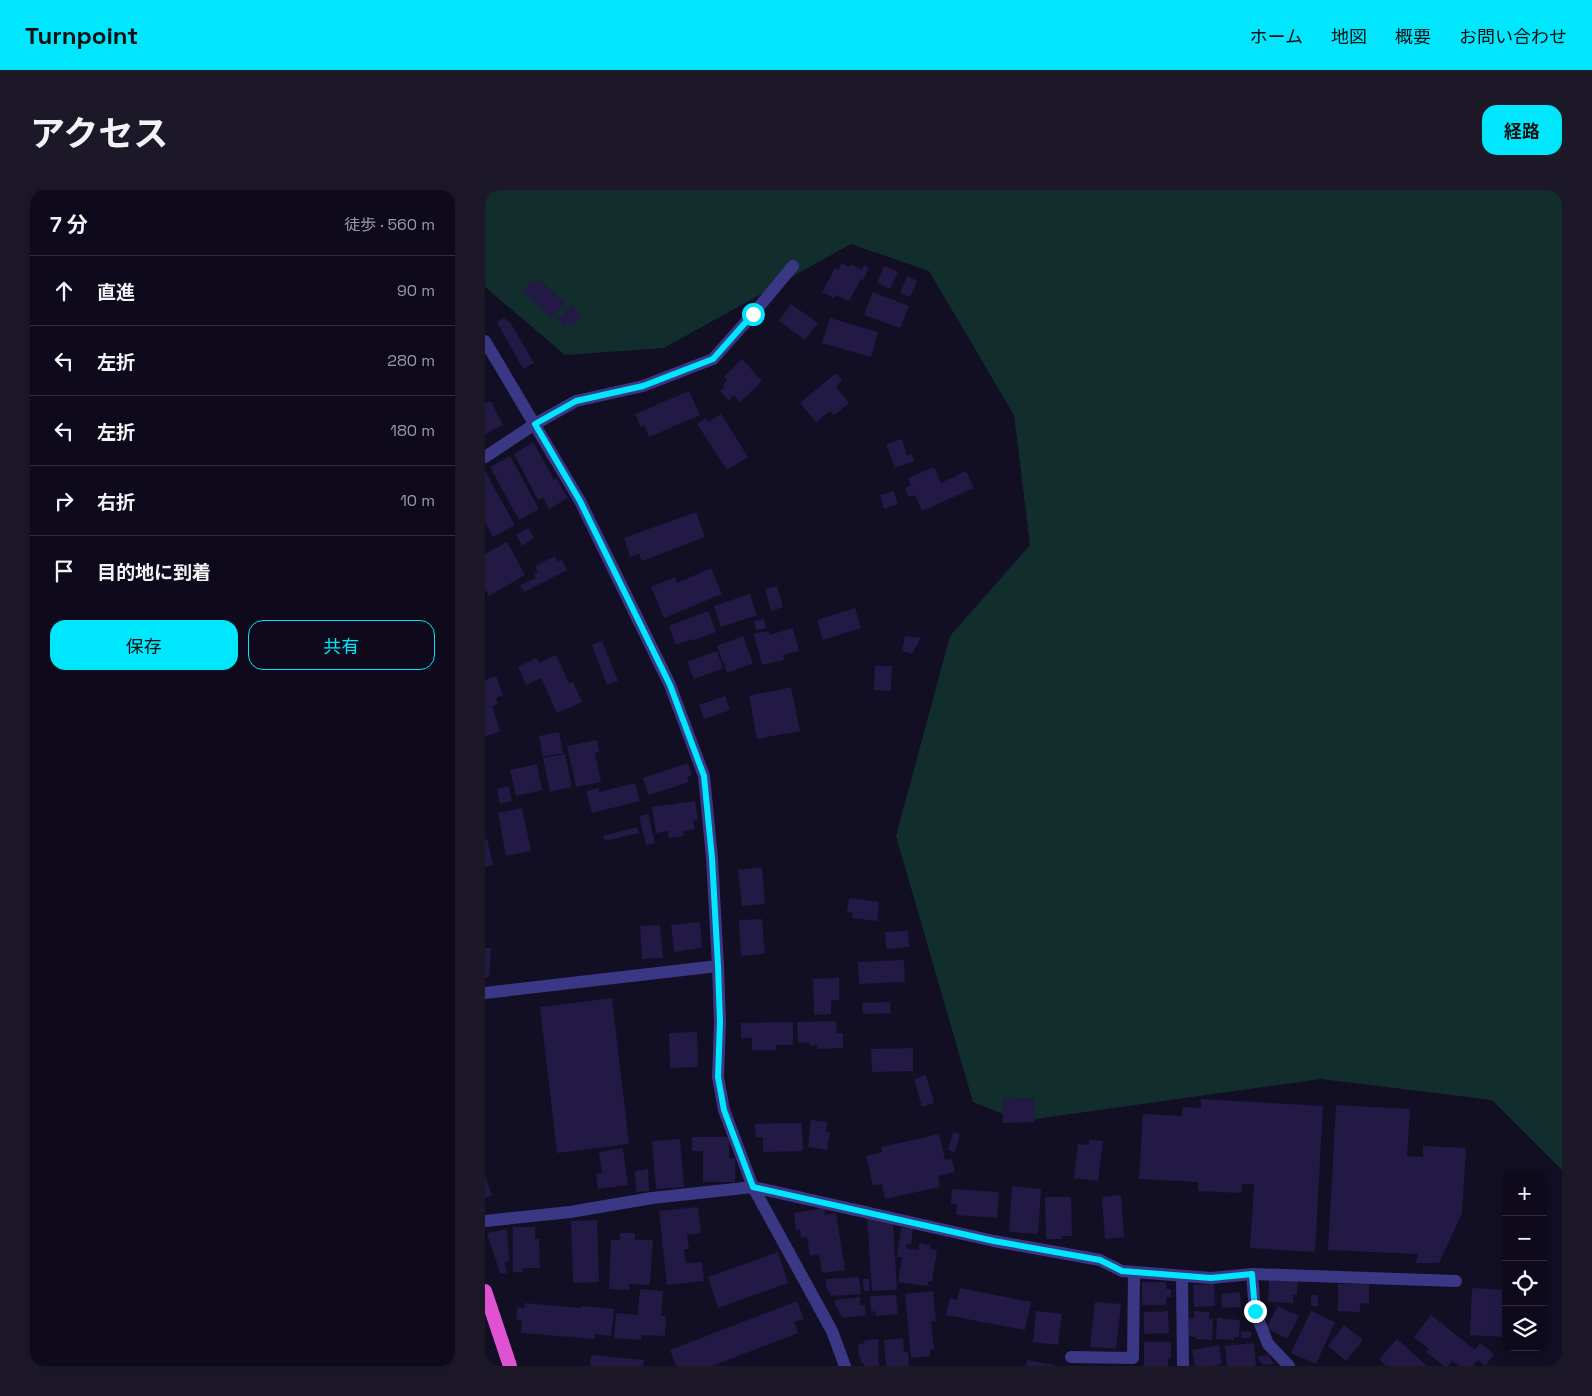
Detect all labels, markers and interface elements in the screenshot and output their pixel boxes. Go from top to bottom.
text: Turnpoint [25,20,138,51]
text: ホーム [1250,25,1303,48]
text: 地図 [1331,25,1367,48]
text: 概要 [1395,25,1431,48]
text: お問い合わせ [1459,25,1567,48]
button: 経路 [1482,105,1562,155]
text: アクセス [30,112,168,156]
text: 7 分 [50,211,88,238]
text: 徒歩 · 560 m [344,214,435,235]
icon: ahead [50,277,78,305]
text: 直進 [97,280,135,305]
text: 90 m [397,280,435,301]
route start [742,303,765,326]
icon: left [50,347,78,375]
text: 左折 [97,350,135,375]
text: 280 m [387,350,435,371]
icon: left [50,417,78,445]
text: 左折 [97,420,135,445]
text: 180 m [390,420,435,441]
icon: right [50,487,78,515]
text: 右折 [97,490,135,515]
text: 10 m [400,490,435,511]
icon: arrive [50,557,78,585]
text: 目的地に到着 [97,560,211,585]
button: 保存 [50,620,238,670]
button: 共有 [248,620,435,670]
map controls [1502,1171,1547,1351]
button: + [1502,1171,1547,1216]
button: − [1502,1216,1547,1261]
button: locate [1502,1261,1547,1306]
route end [1244,1300,1267,1323]
button: layers [1502,1306,1547,1351]

